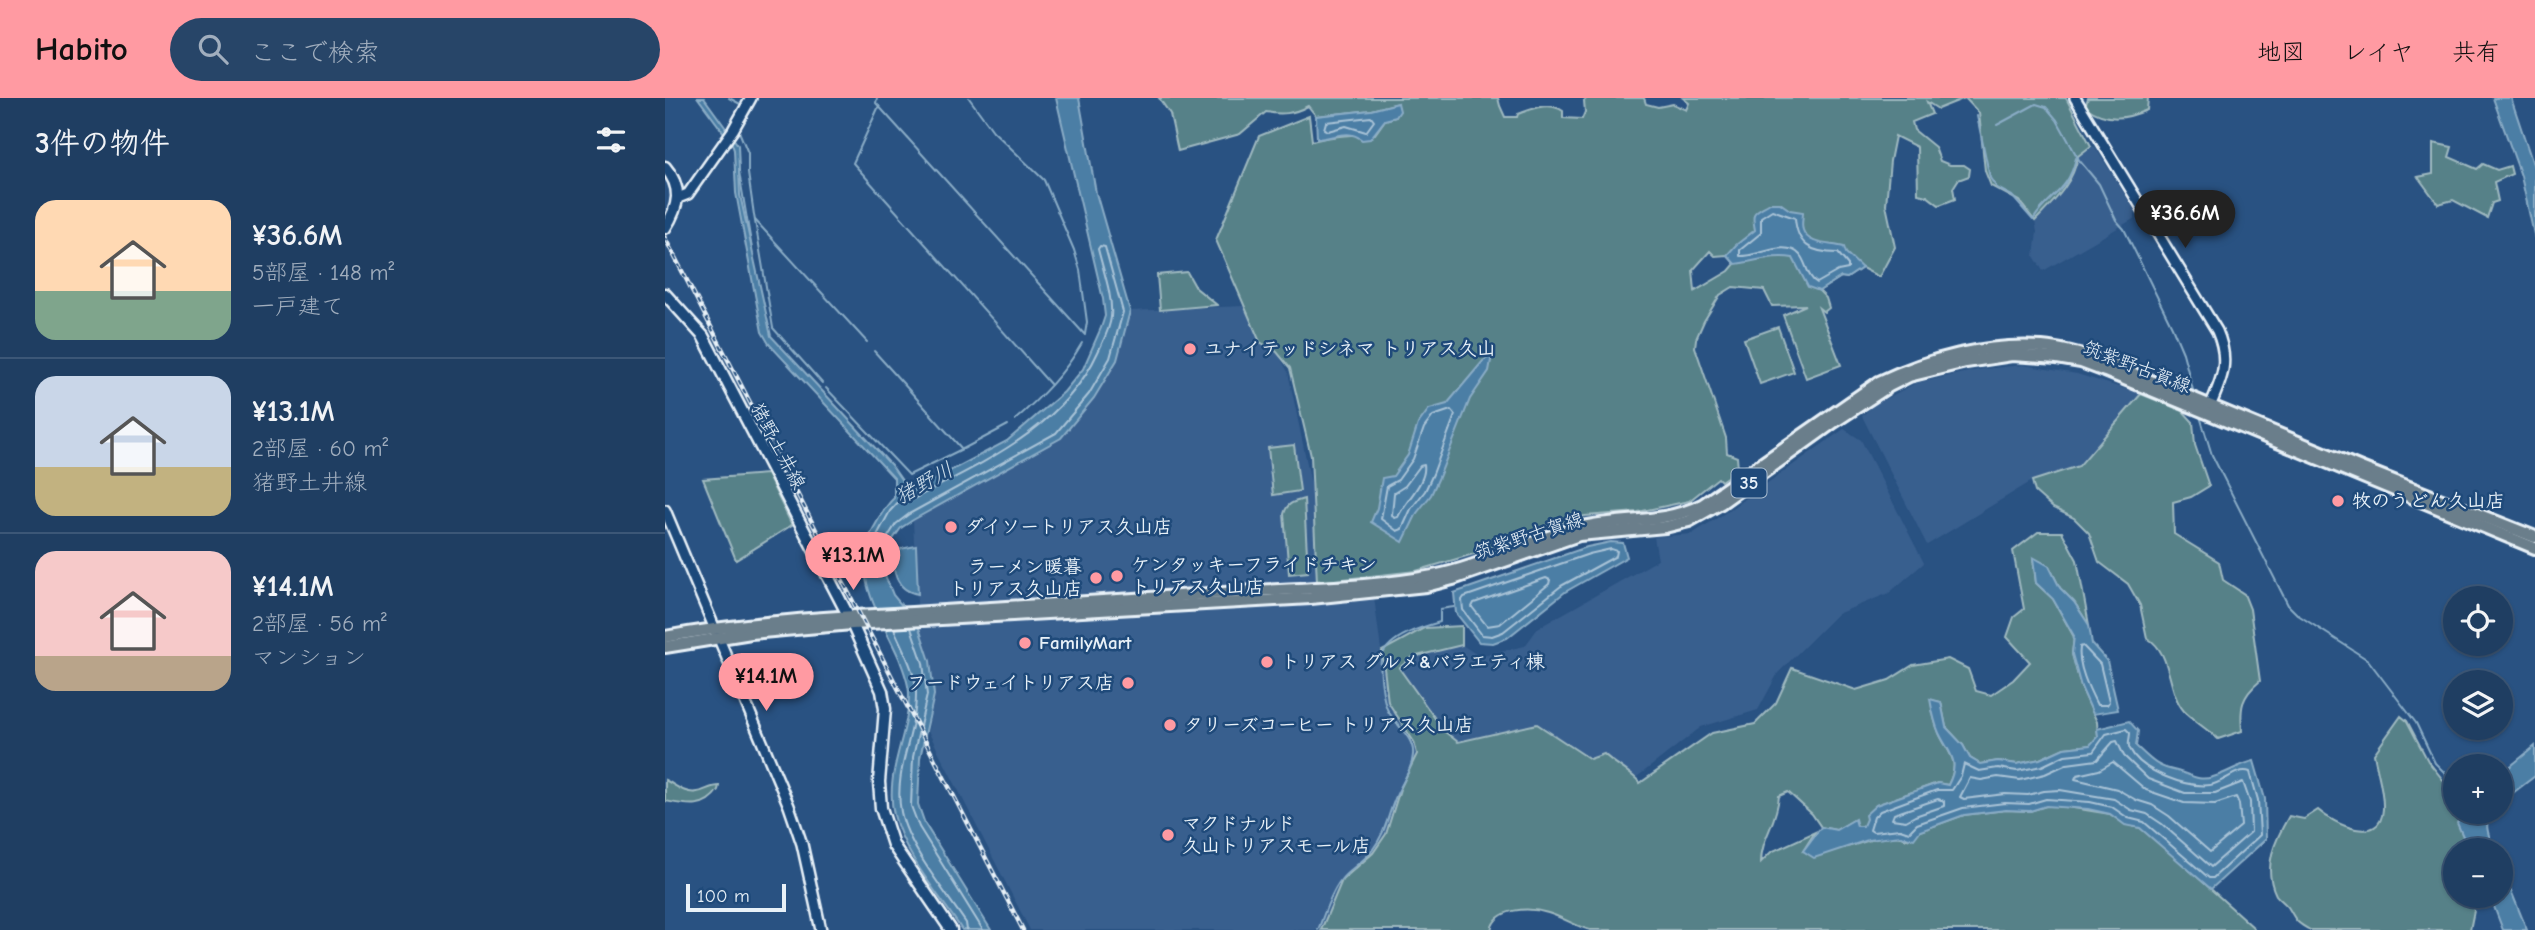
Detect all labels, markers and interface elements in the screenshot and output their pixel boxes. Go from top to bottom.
search box [170,18,660,81]
text: Habito [35,30,128,68]
icon: search [194,30,232,68]
text: ここで検索 [250,38,380,68]
text: 地図 [2257,38,2305,66]
text: レイヤ [2343,38,2414,66]
text: 共有 [2452,38,2500,66]
icon: filters [592,121,630,159]
text: 3件の物件 [35,126,170,161]
pin: ¥36.6M [2128,190,2242,250]
text: ¥36.6M [2150,199,2220,226]
text: ¥36.6M [252,218,343,253]
icon: home [91,228,175,312]
text: 5部屋 · 148 m² [252,259,394,286]
text: 一戸建て [252,293,344,320]
street label: 筑紫野古賀線 [2080,336,2194,398]
place label: ユナイテッドシネマ トリアス久山 [1204,338,1496,360]
marker: ユナイテッドシネマ トリアス久山 [1182,341,1198,357]
text: ¥13.1M [252,394,335,429]
street label: 猪野土井線 [746,399,810,493]
icon: home [91,404,175,488]
text: 2部屋 · 60 m² [252,435,388,462]
water label: 猪野川 [891,457,957,509]
road number: 35 [1731,468,1767,498]
text: 猪野土井線 [252,469,367,496]
place label: 牧のうどん久山店 [2352,490,2505,512]
marker: 牧のうどん久山店 [2330,493,2346,509]
street label: 筑紫野古賀線 [1471,508,1587,564]
place label: ダイソートリアス久山店 [965,516,1172,538]
marker: ダイソートリアス久山店 [943,519,959,535]
pin: ¥13.1M [796,532,910,592]
text: ¥13.1M [821,541,885,568]
place label: ケンタッキーフライドチキン トリアス久山店 [1131,554,1377,598]
place label: ラーメン暖暮 トリアス久山店 [949,556,1082,600]
marker: ケンタッキーフライドチキン トリアス久山店 [1109,568,1125,584]
text: ¥14.1M [252,569,334,604]
marker: ラーメン暖暮 トリアス久山店 [1088,570,1104,586]
icon: home [91,579,175,663]
map controls [2443,586,2513,908]
button: locate [2443,586,2513,656]
text: 2部屋 · 56 m² [252,610,387,637]
place label: FamilyMart [1039,632,1132,654]
marker: FamilyMart [1017,635,1033,651]
text: マンション [252,644,366,671]
place label: トリアス グルメ&バラエティ棟 [1281,651,1545,673]
pin: ¥14.1M [709,654,823,713]
marker: トリアス グルメ&バラエティ棟 [1259,654,1275,670]
text: ¥14.1M [735,662,797,689]
button: layers [2443,670,2513,740]
place label: フードウェイトリアス店 [907,672,1114,694]
marker: フードウェイトリアス店 [1120,675,1136,691]
place label: タリーズコーヒー トリアス久山店 [1184,714,1474,736]
marker: タリーズコーヒー トリアス久山店 [1162,717,1178,733]
button: + [2443,754,2513,824]
place label: マクドナルド 久山トリアスモール店 [1182,813,1370,857]
marker: マクドナルド 久山トリアスモール店 [1160,827,1176,843]
button: − [2443,838,2513,908]
scale bar [686,881,786,913]
text: 100 m [697,885,750,907]

